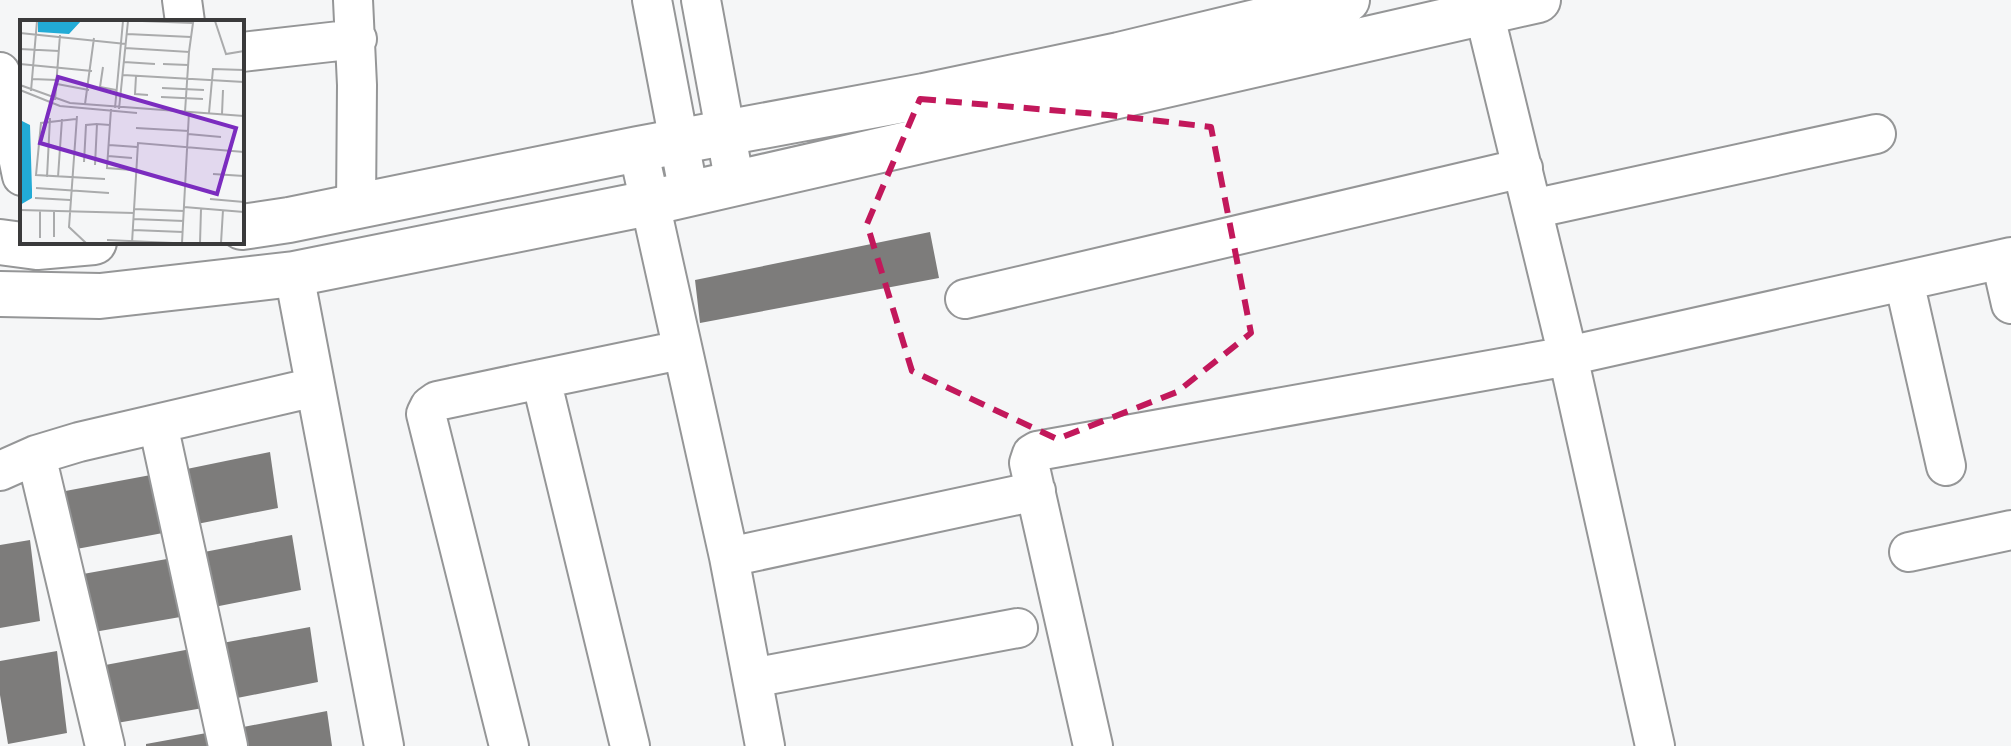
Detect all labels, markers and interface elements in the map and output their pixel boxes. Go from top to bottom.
inset map [20,20,244,244]

